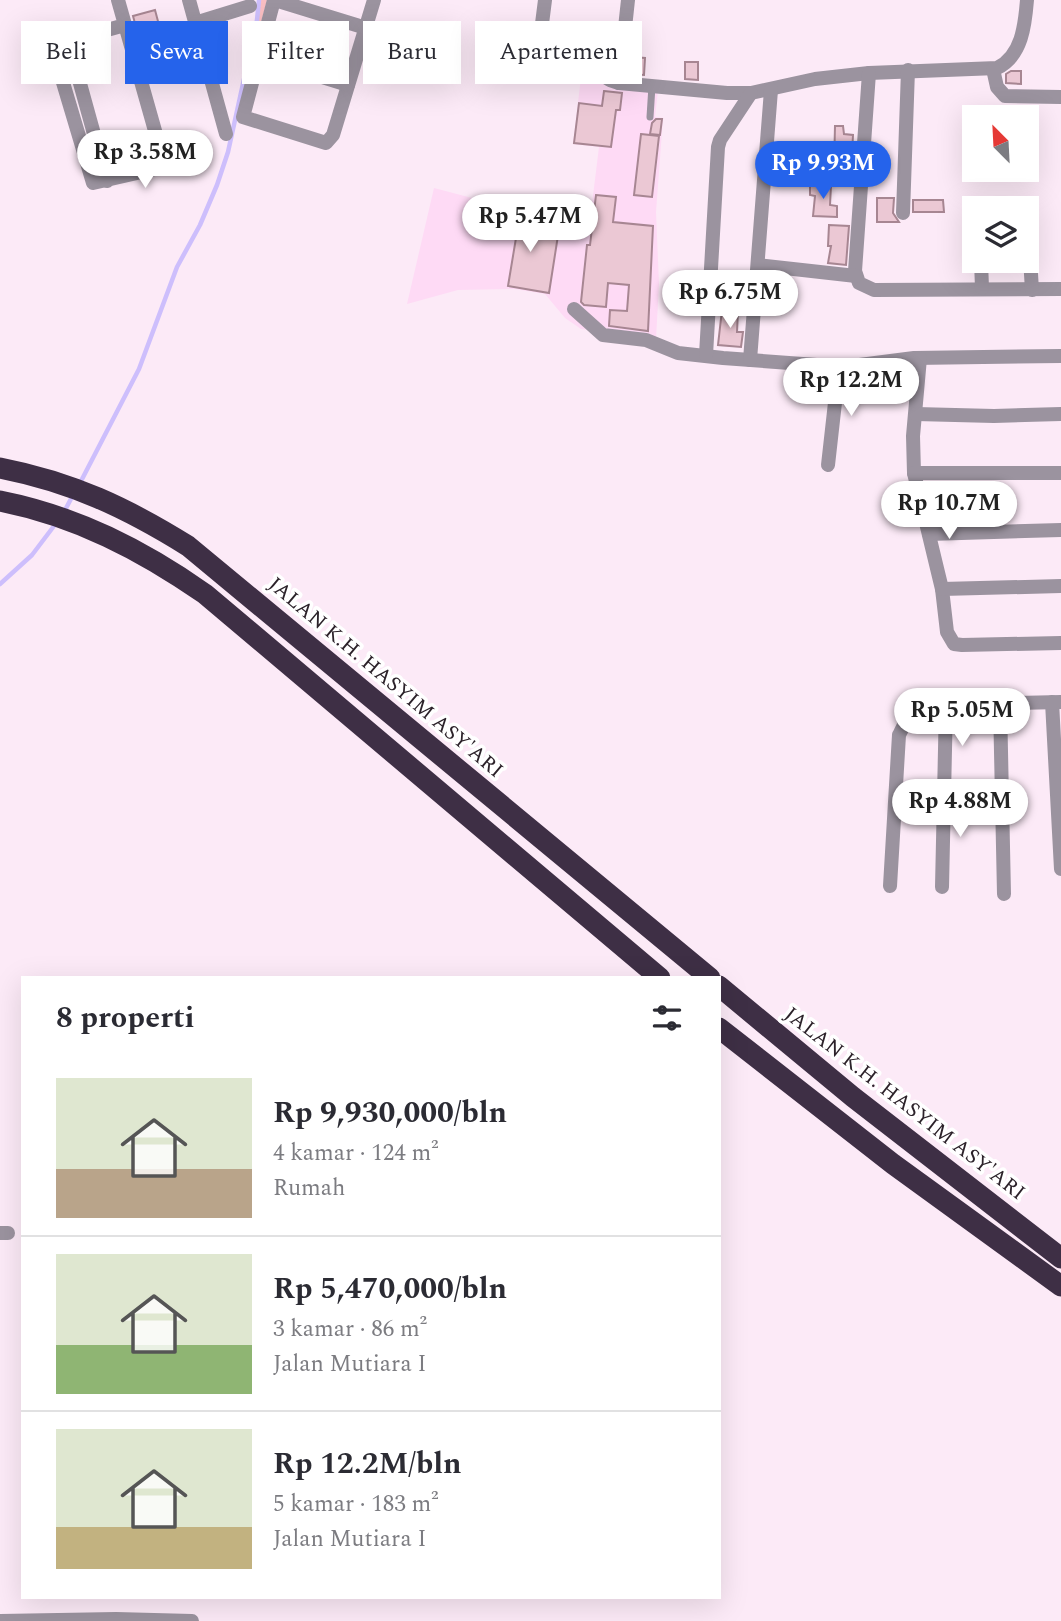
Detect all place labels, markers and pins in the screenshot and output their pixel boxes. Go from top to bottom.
pin: Rp 3.58M [73,130,217,190]
pin: Rp 9.93M [751,142,895,201]
pin: Rp 5.47M [458,194,602,254]
pin: Rp 6.75M [658,270,802,330]
pin: Rp 12.2M [779,358,923,418]
pin: Rp 10.7M [877,482,1021,541]
pin: Rp 5.05M [890,688,1034,748]
pin: Rp 4.88M [888,780,1032,839]

